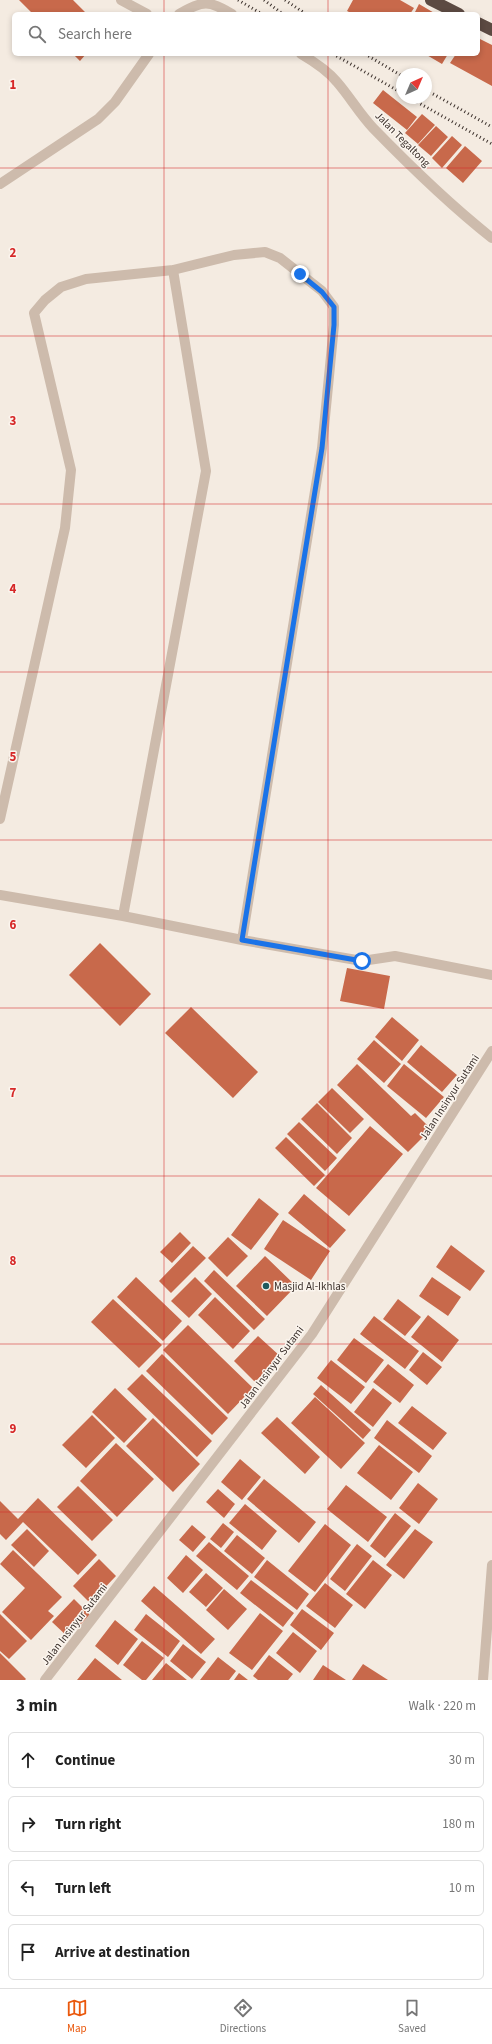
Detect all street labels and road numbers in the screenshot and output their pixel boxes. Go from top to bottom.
street label: Jalan Tegaltong [372,108,434,171]
street label: Jalan Insinyur Sutami [416,1051,483,1143]
street label: Jalan Insinyur Sutami [235,1323,307,1412]
street label: Jalan Insinyur Sutami [38,1580,111,1668]

